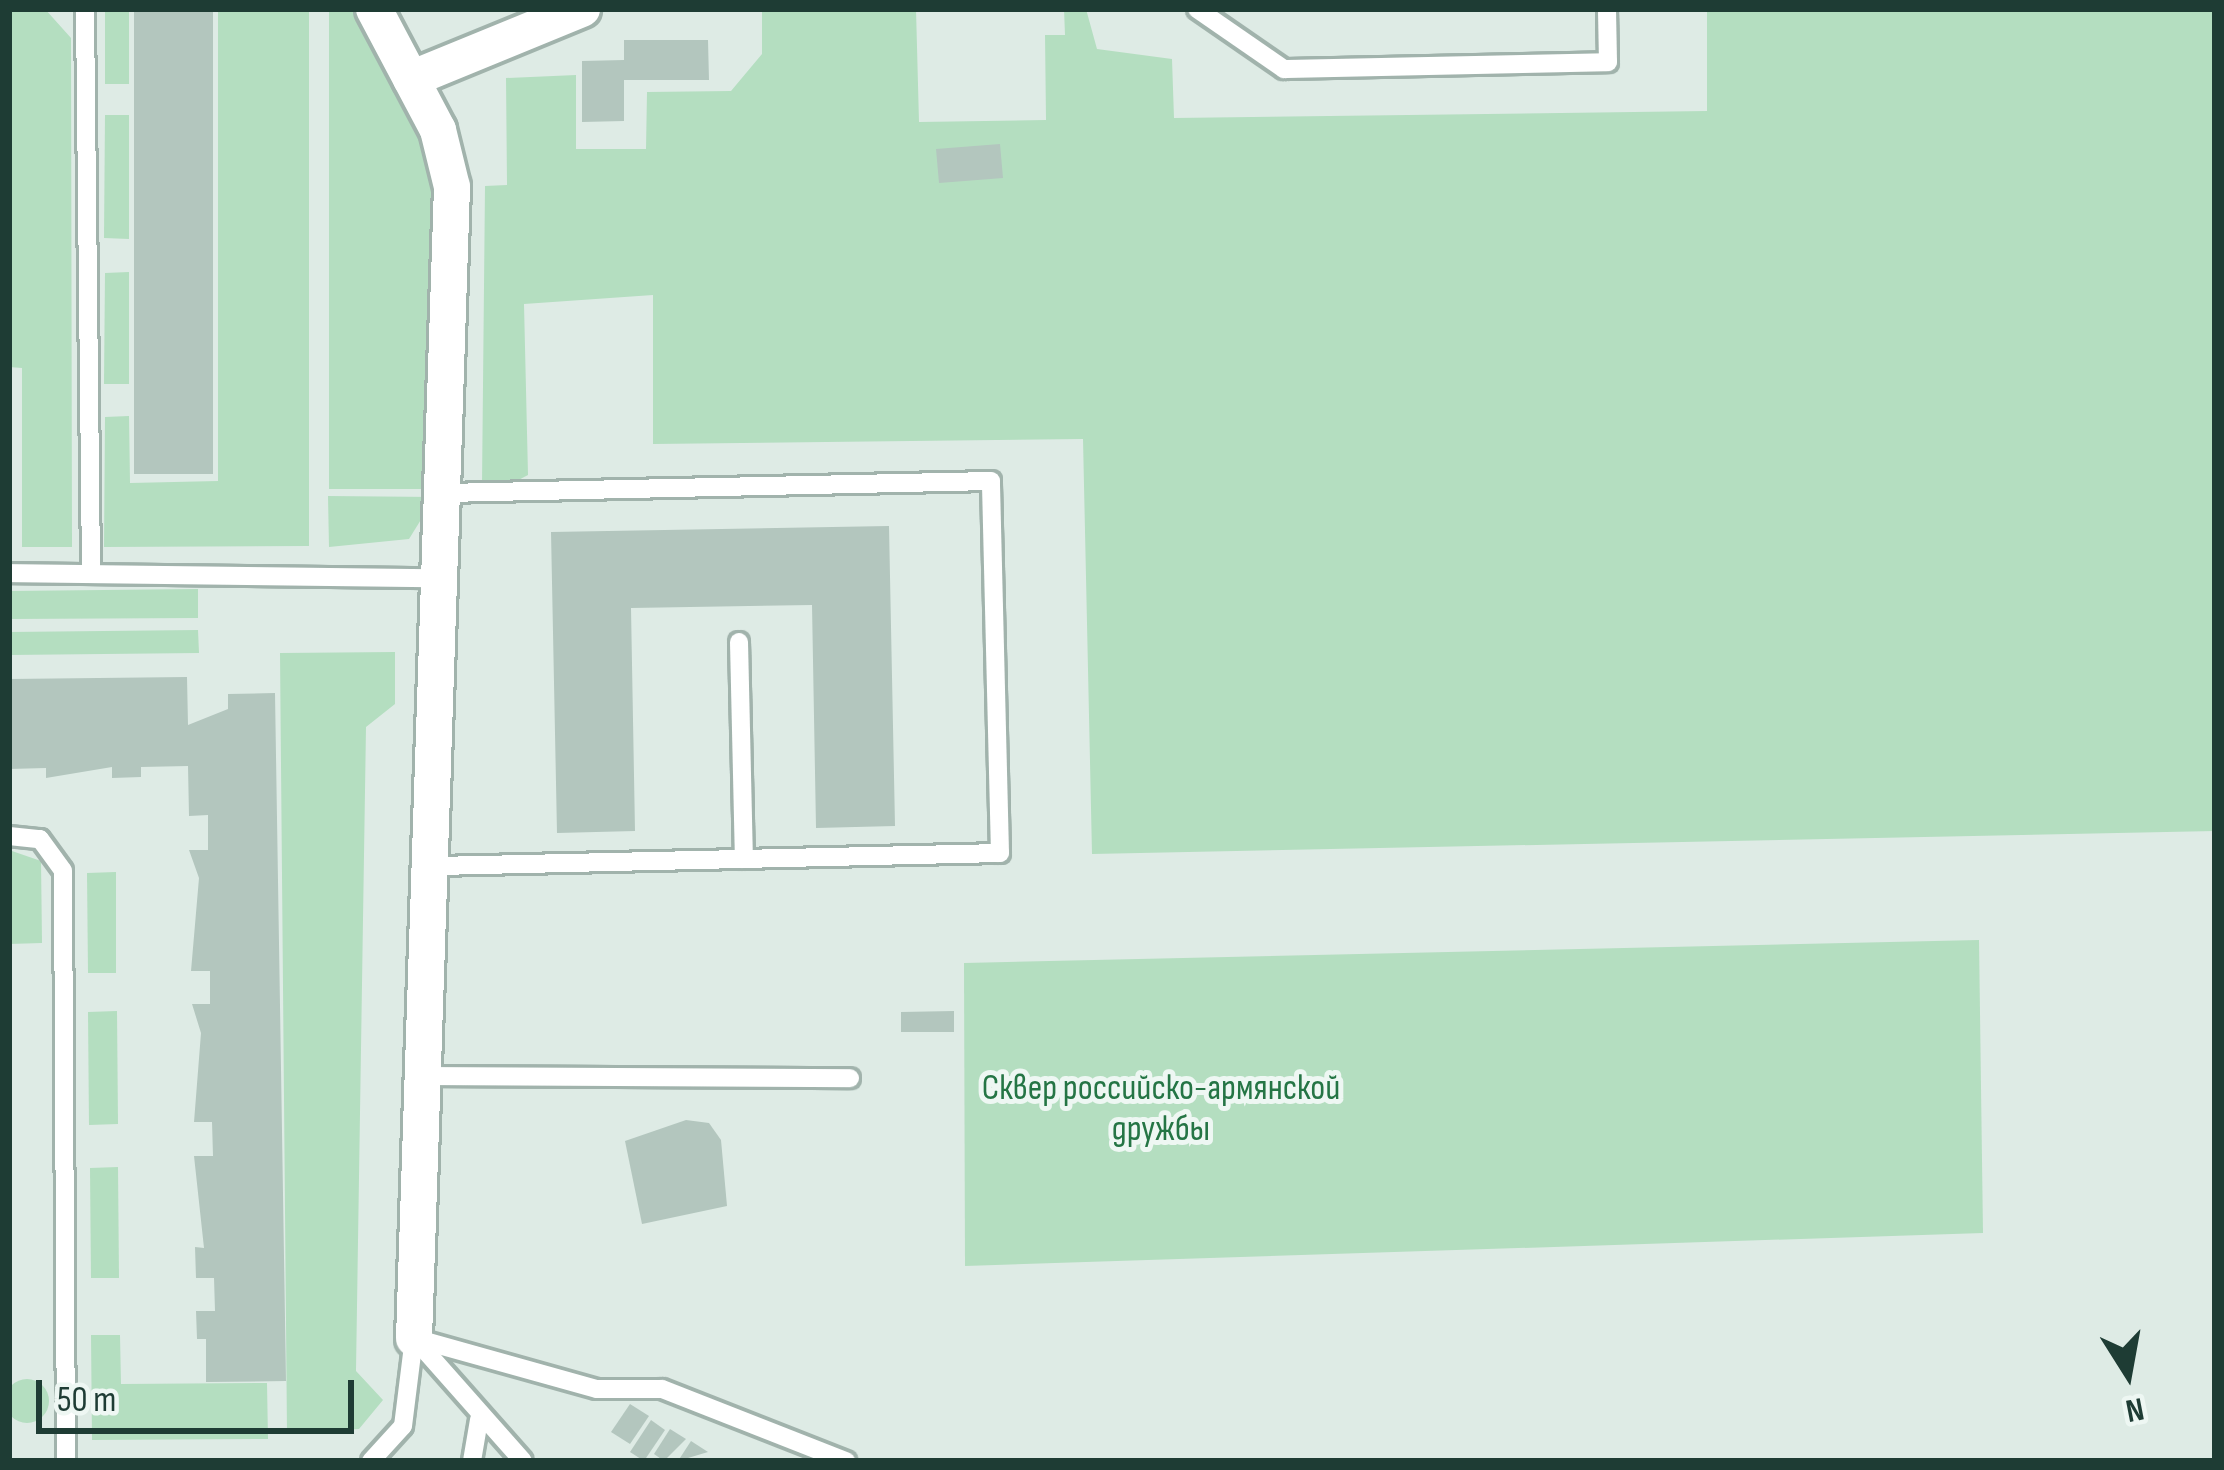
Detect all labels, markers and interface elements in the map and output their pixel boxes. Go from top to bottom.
park label: Сквер российско-армянской дружбы [982,1066,1340,1151]
north arrow [2068,1314,2188,1434]
scale bar [42,1356,360,1430]
text: 50 m [57,1379,116,1422]
text: N [2122,1388,2147,1431]

